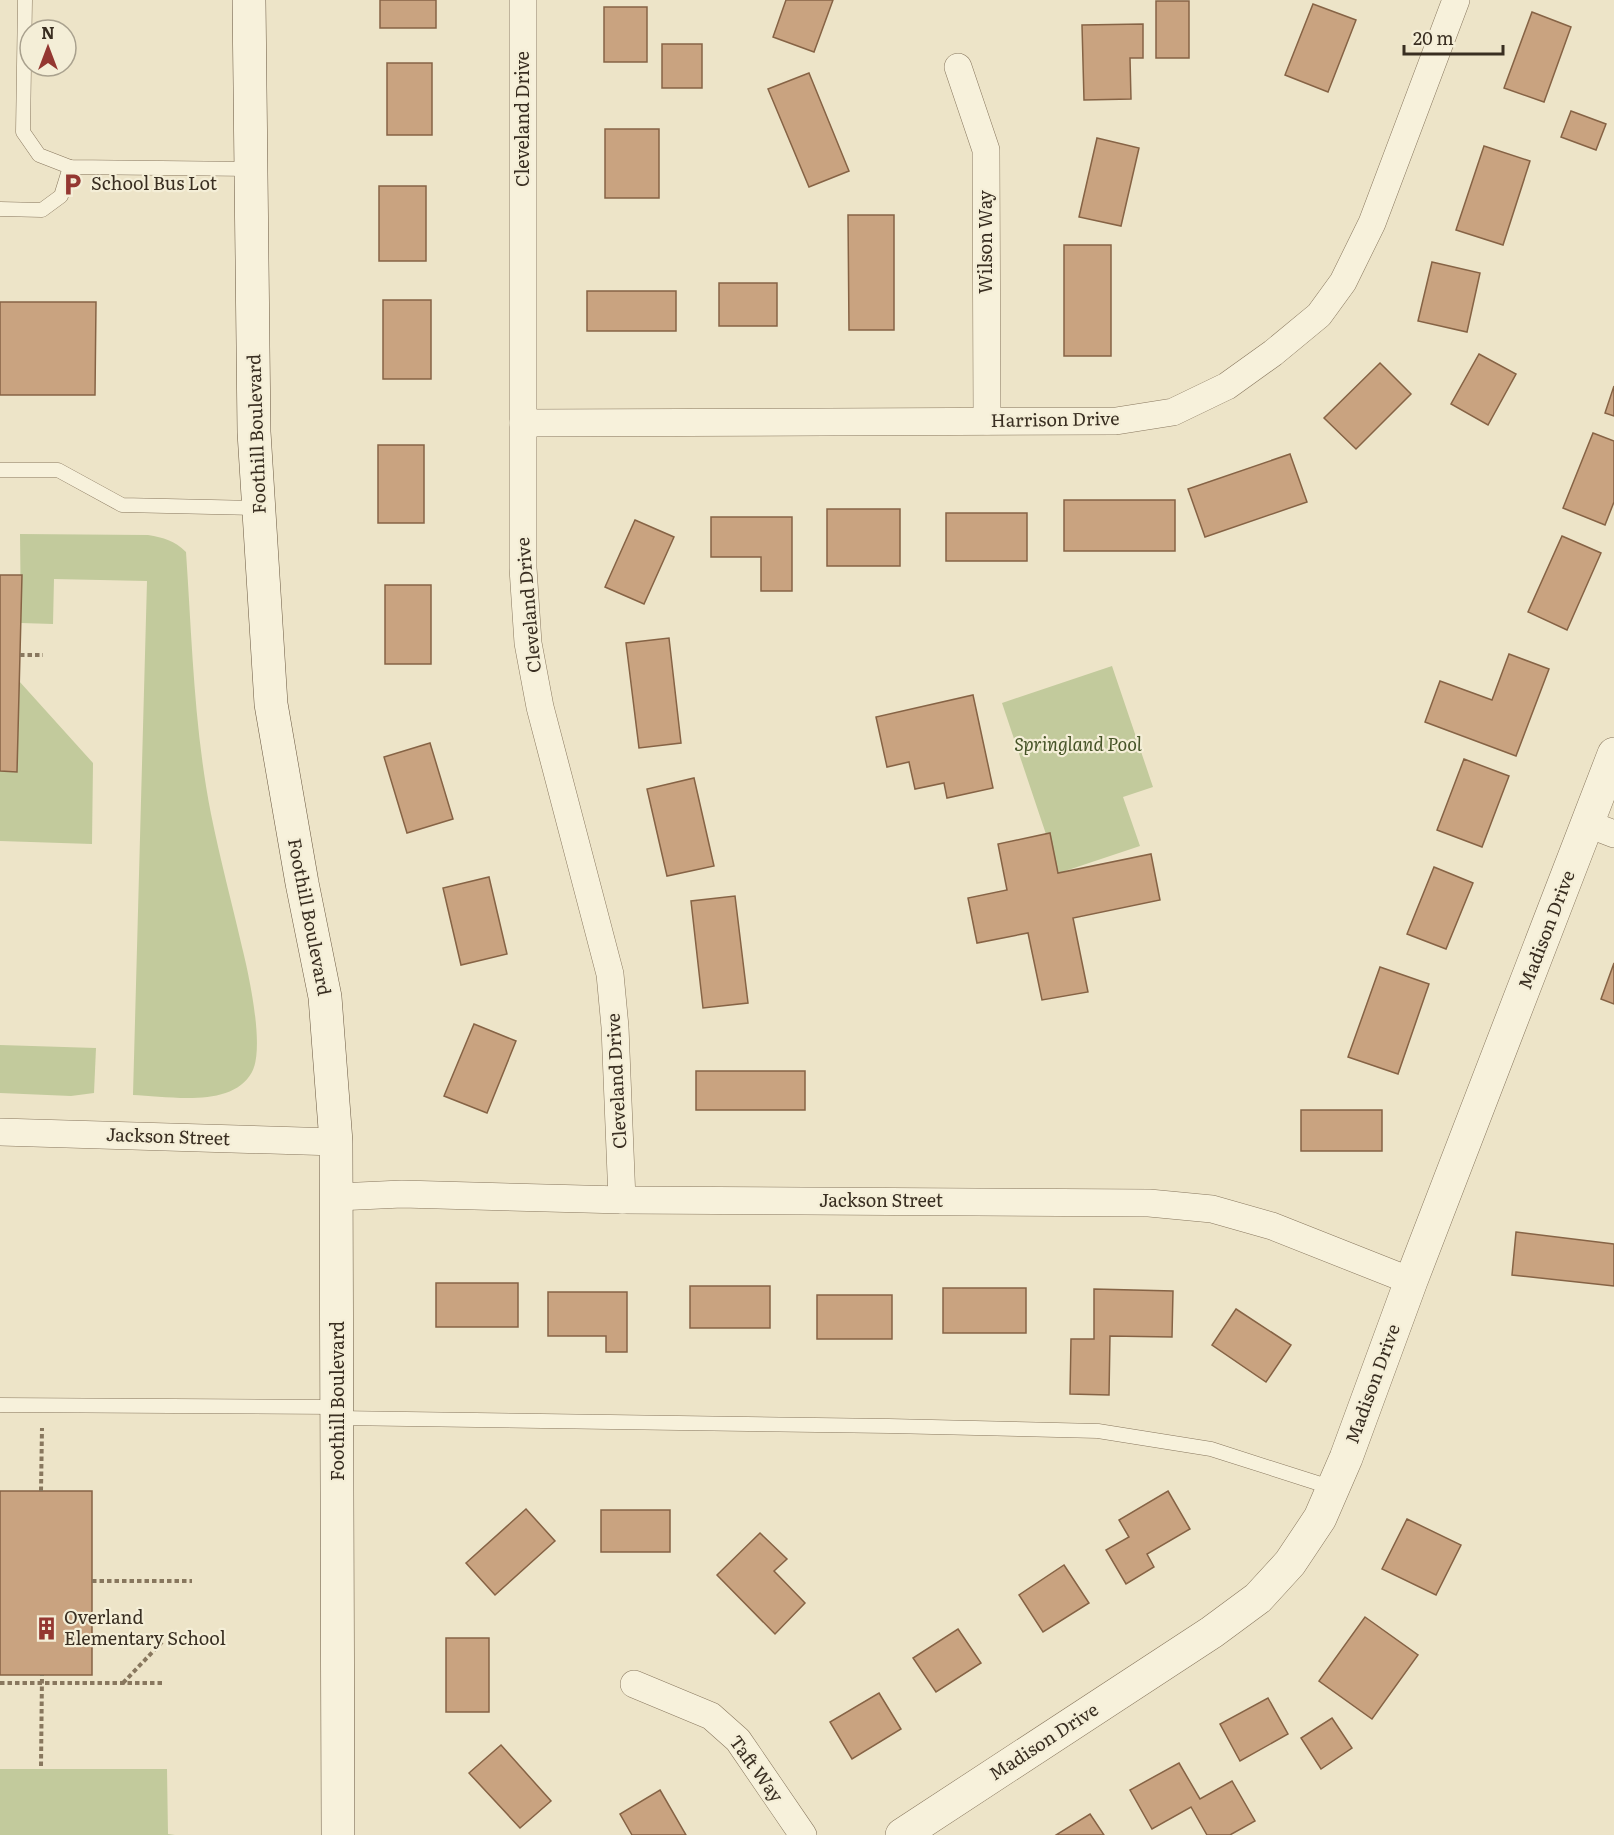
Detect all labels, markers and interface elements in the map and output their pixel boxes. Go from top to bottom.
north arrow [18,18,78,78]
scale bar [1404,18,1503,56]
text: N [41,20,55,44]
text: 20 m [1413,24,1454,51]
street label: Cleveland Drive [508,51,535,187]
place label: School Bus Lot [91,169,218,196]
parking icon: School Bus Lot [60,171,86,197]
street label: Wilson Way [971,189,998,294]
street label: Foothill Boulevard [239,354,272,514]
street label: Harrison Drive [990,404,1120,433]
street label: Cleveland Drive [508,536,547,674]
park label: Springland Pool [1014,730,1143,757]
street label: Foothill Boulevard [282,836,339,998]
street label: Madison Drive [1510,866,1581,993]
street label: Cleveland Drive [598,1013,633,1150]
street label: Jackson Street [105,1120,231,1151]
street label: Jackson Street [819,1186,944,1213]
street label: Madison Drive [1337,1320,1406,1447]
street label: Foothill Boulevard [323,1321,350,1481]
place label: Overland Elementary School [64,1603,226,1651]
building icon: Overland Elementary School [33,1615,59,1641]
street label: Madison Drive [983,1695,1103,1786]
street label: Taft Way [724,1729,791,1808]

